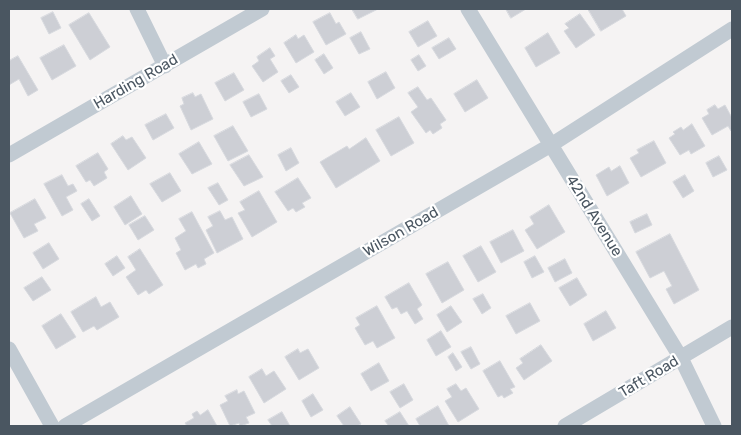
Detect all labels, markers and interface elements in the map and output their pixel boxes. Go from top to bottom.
street label: Harding Road [91,51,181,113]
street label: 42nd Avenue [562,172,626,260]
street label: Wilson Road [360,203,442,261]
street label: Taft Road [616,352,682,402]

